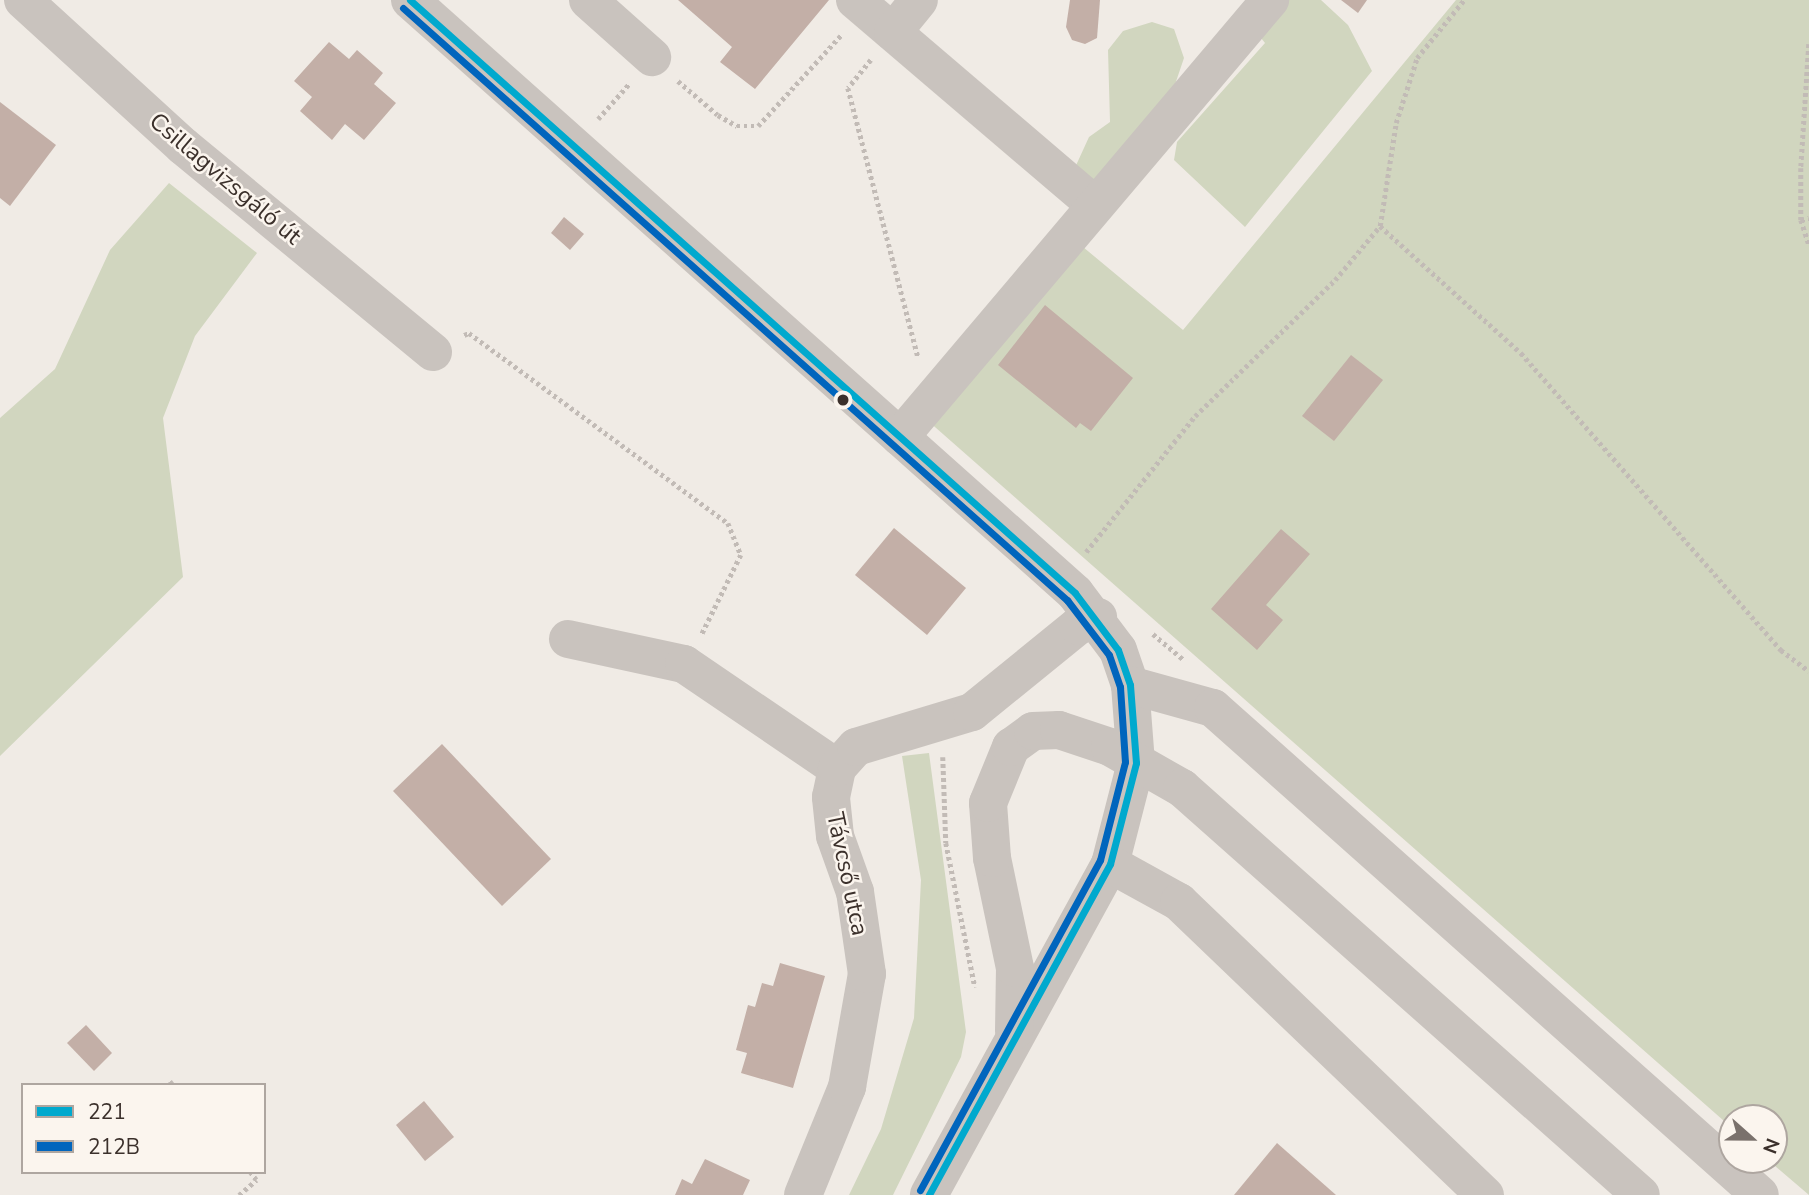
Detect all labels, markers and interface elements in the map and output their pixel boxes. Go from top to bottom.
street label: Csillagvizsgáló út [143,107,307,251]
unlabelled marker [836,393,850,407]
street label: Távcső utca [820,810,874,938]
legend [21,1083,266,1174]
text: 221 [88,1098,126,1126]
north arrow [1718,1104,1788,1174]
text: 212B [88,1133,140,1161]
text: N [1756,1135,1785,1157]

